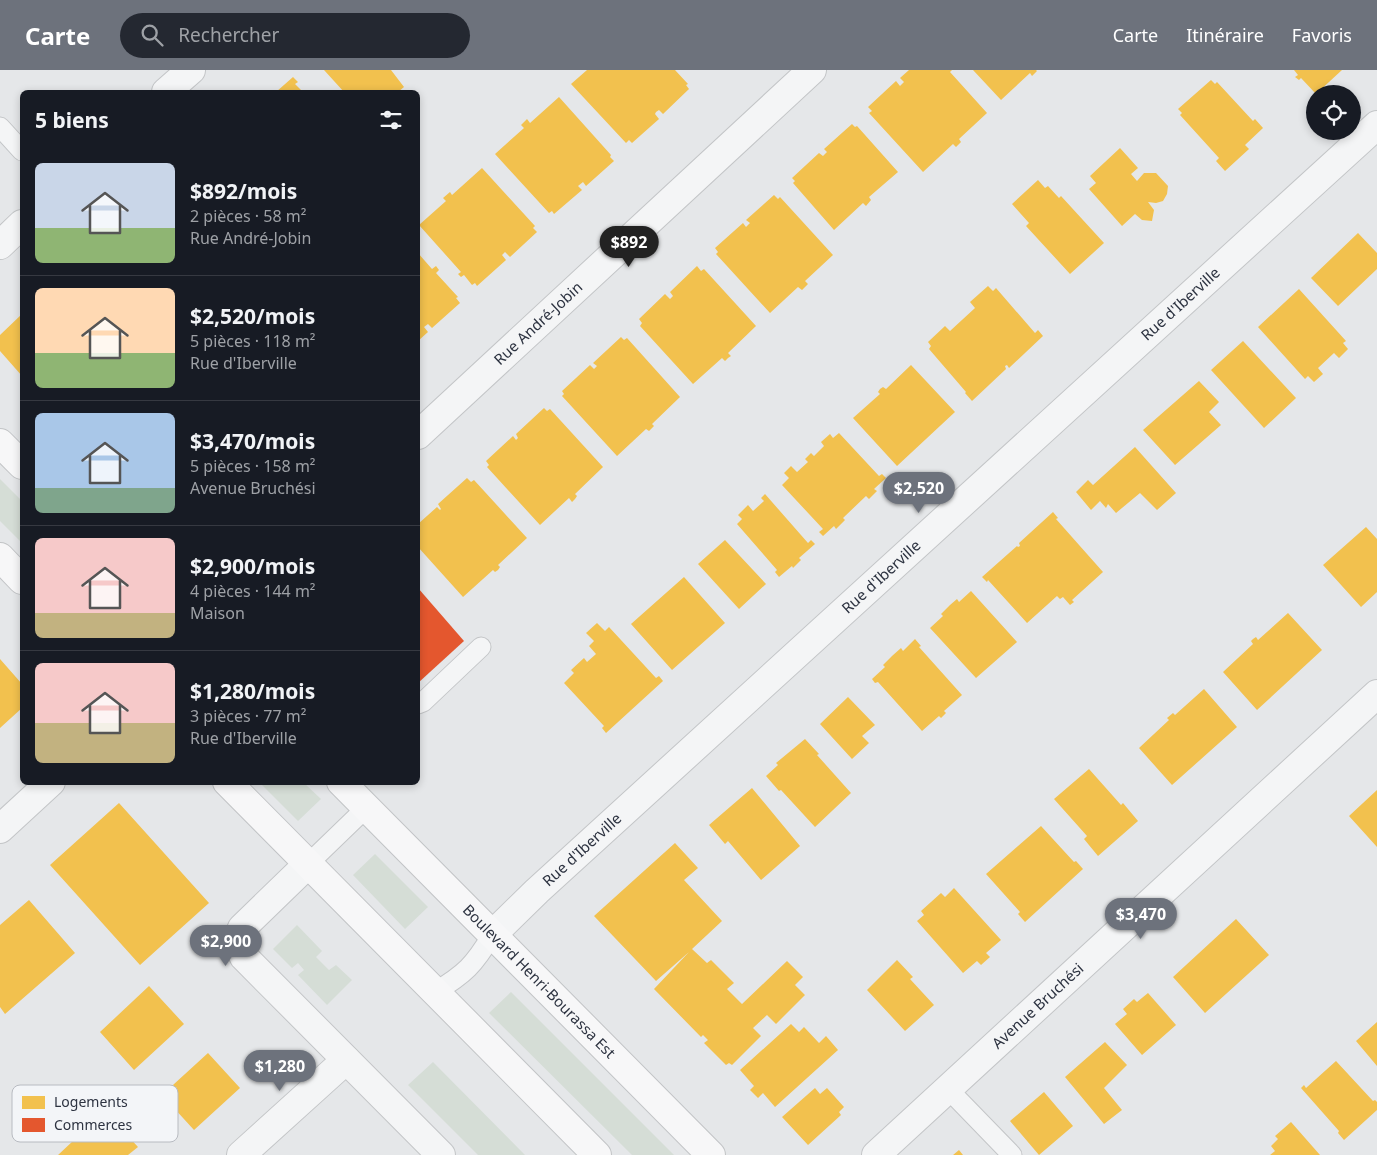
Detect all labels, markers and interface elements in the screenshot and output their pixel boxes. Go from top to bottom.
search box [120,13,470,58]
text: Carte [25,19,90,52]
icon: search [138,21,166,49]
text: Rechercher [178,22,279,48]
text: Carte [1113,23,1158,47]
text: Itinéraire [1186,23,1264,47]
text: Favoris [1292,23,1352,47]
map controls [1306,85,1361,140]
button: locate [1306,85,1361,140]
text: 5 biens [35,106,109,134]
icon: filters [377,106,405,134]
text: $892/mois [190,177,297,205]
icon: home [75,183,135,243]
text: 2 pièces · 58 m² [190,205,306,227]
pin: $892 [599,226,659,268]
text: Rue André-Jobin [190,227,311,249]
text: $892 [611,231,647,253]
street label: Rue d'Iberville [1136,262,1224,345]
street label: Rue André-Jobin [489,277,586,369]
text: $2,520/mois [190,302,315,330]
icon: home [75,308,135,368]
text: 5 pièces · 118 m² [190,330,315,352]
text: Rue d'Iberville [190,352,297,374]
text: $3,470/mois [190,427,315,455]
icon: home [75,433,135,493]
text: 5 pièces · 158 m² [190,455,315,477]
pin: $2,520 [878,472,960,514]
text: Avenue Bruchési [190,477,316,499]
text: $2,520 [894,477,944,499]
street label: Rue d'Iberville [837,535,925,617]
text: $2,900/mois [190,552,315,580]
icon: home [75,558,135,618]
text: 4 pièces · 144 m² [190,580,315,602]
text: Maison [190,602,245,624]
text: $1,280/mois [190,677,315,705]
icon: home [75,683,135,743]
text: 3 pièces · 77 m² [190,705,306,727]
text: Rue d'Iberville [190,727,297,749]
street label: Rue d'Iberville [538,808,625,890]
pin: $3,470 [1100,898,1182,940]
street label: Boulevard Henri-Bourassa Est [459,899,621,1062]
text: $3,470 [1116,903,1166,925]
pin: $2,900 [185,924,267,967]
text: $2,900 [201,930,251,952]
street label: Avenue Bruchési [987,958,1087,1053]
pin: $1,280 [239,1050,321,1092]
text: $1,280 [255,1055,305,1077]
legend [12,1085,178,1142]
text: Logements [54,1092,128,1111]
text: Commerces [54,1115,133,1134]

